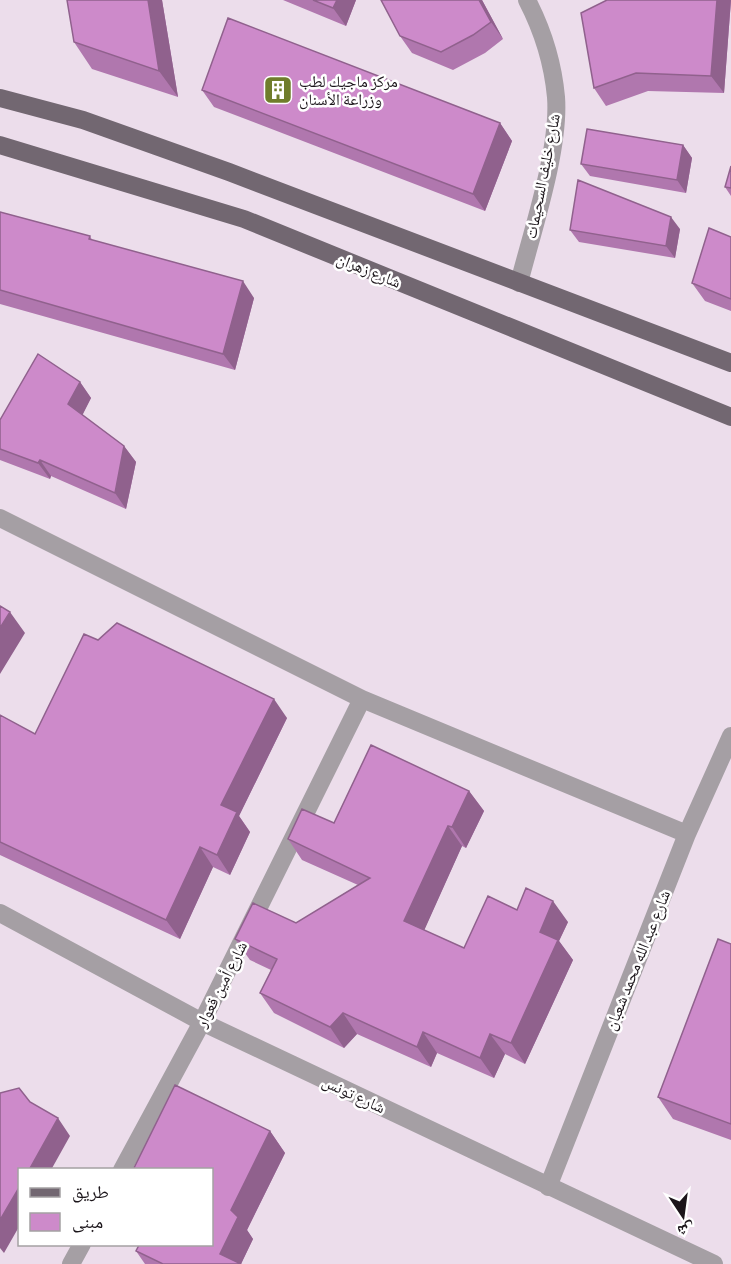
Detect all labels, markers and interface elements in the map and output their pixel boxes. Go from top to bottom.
place label: مركز ماجيك لطب وزراعة الأسنان [299,70,398,110]
building icon: مركز ماجيك لطب وزراعة الأسنان [262,74,294,106]
street label: شارع خليف السحيمات [519,112,565,240]
street label: شارع زهران [334,247,404,293]
street label: شارع عبد الله محمد شعبان [599,887,675,1033]
street label: شارع أمين قعوار [189,937,252,1032]
street label: شارع تونس [319,1070,389,1118]
legend [18,1168,213,1246]
text: طريق [72,1179,109,1203]
north arrow [653,1186,713,1246]
text: مبنى [72,1209,103,1233]
text: ش [676,1218,697,1243]

